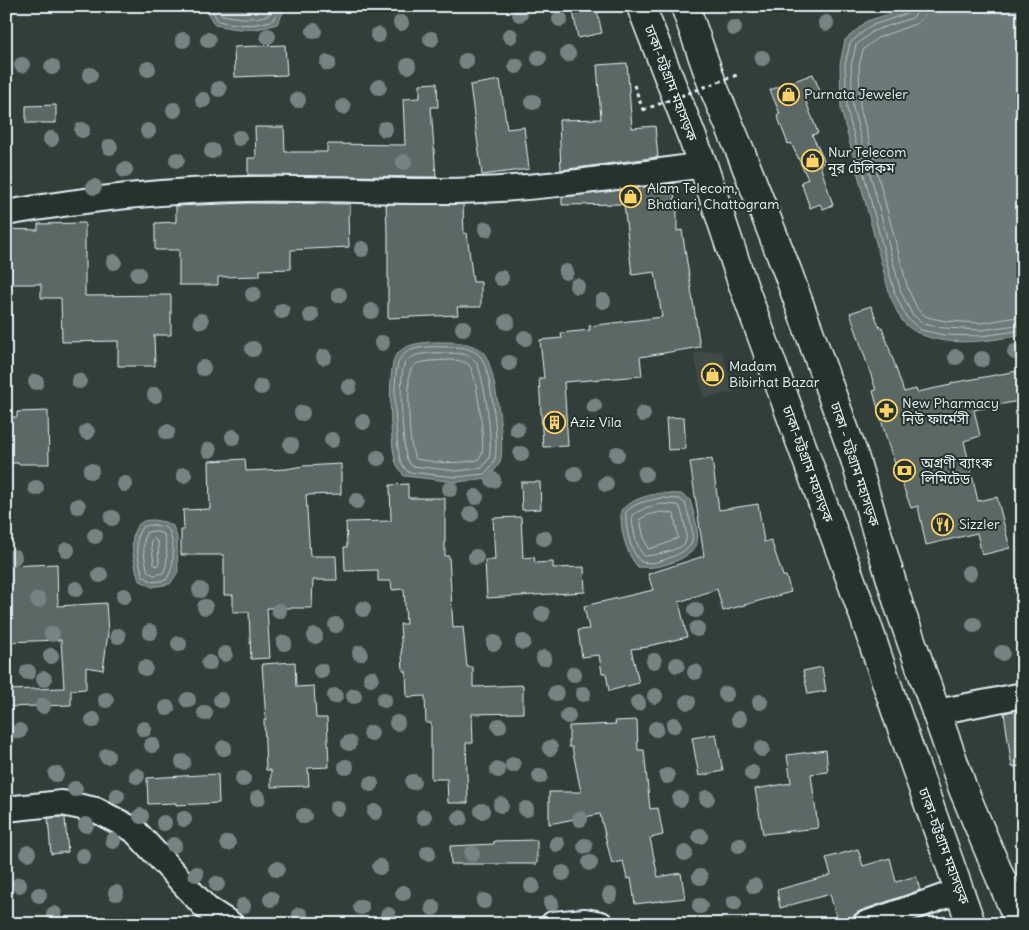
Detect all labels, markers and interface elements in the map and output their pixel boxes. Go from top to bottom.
street label: ঢাকা-চট্টগ্রাম মহাসড়ক [640,21,702,144]
shop icon: Purnata Jeweler [776,82,800,106]
place label: Purnata Jeweler [804,85,908,103]
place label: Nur Telecom নূর টেলিকম [827,143,907,177]
shop icon: Nur Telecom নূর টেলিকম [800,148,824,172]
place label: Alam Telecom, Bhatiari, Chattogram [647,179,779,213]
shop icon: Alam Telecom, Bhatiari, Chattogram [619,184,643,208]
place label: Madam Bibirhat Bazar [729,357,820,391]
shop icon: Madam Bibirhat Bazar [701,362,725,386]
place label: New Pharmacy নিউ ফার্মেসী [901,394,999,428]
street label: ঢাকা - চট্টগ্রাম মহাসড়ক [826,399,884,529]
pharmacy icon: New Pharmacy নিউ ফার্মেসী [874,399,898,423]
street label: ঢাকা-চট্টগ্রাম মহাসড়ক [778,402,838,525]
building icon: Aziz Vila [542,410,566,434]
place label: Aziz Vila [570,413,622,431]
place label: অগ্রণী ব্যাংক লিমিটেড [920,454,993,488]
bank icon: অগ্রণী ব্যাংক লিমিটেড [893,459,917,483]
restaurant icon: Sizzler [931,512,955,536]
place label: Sizzler [959,515,1000,533]
street label: ঢাকা-চট্টগ্রাম মহাসড়ক [914,784,974,907]

